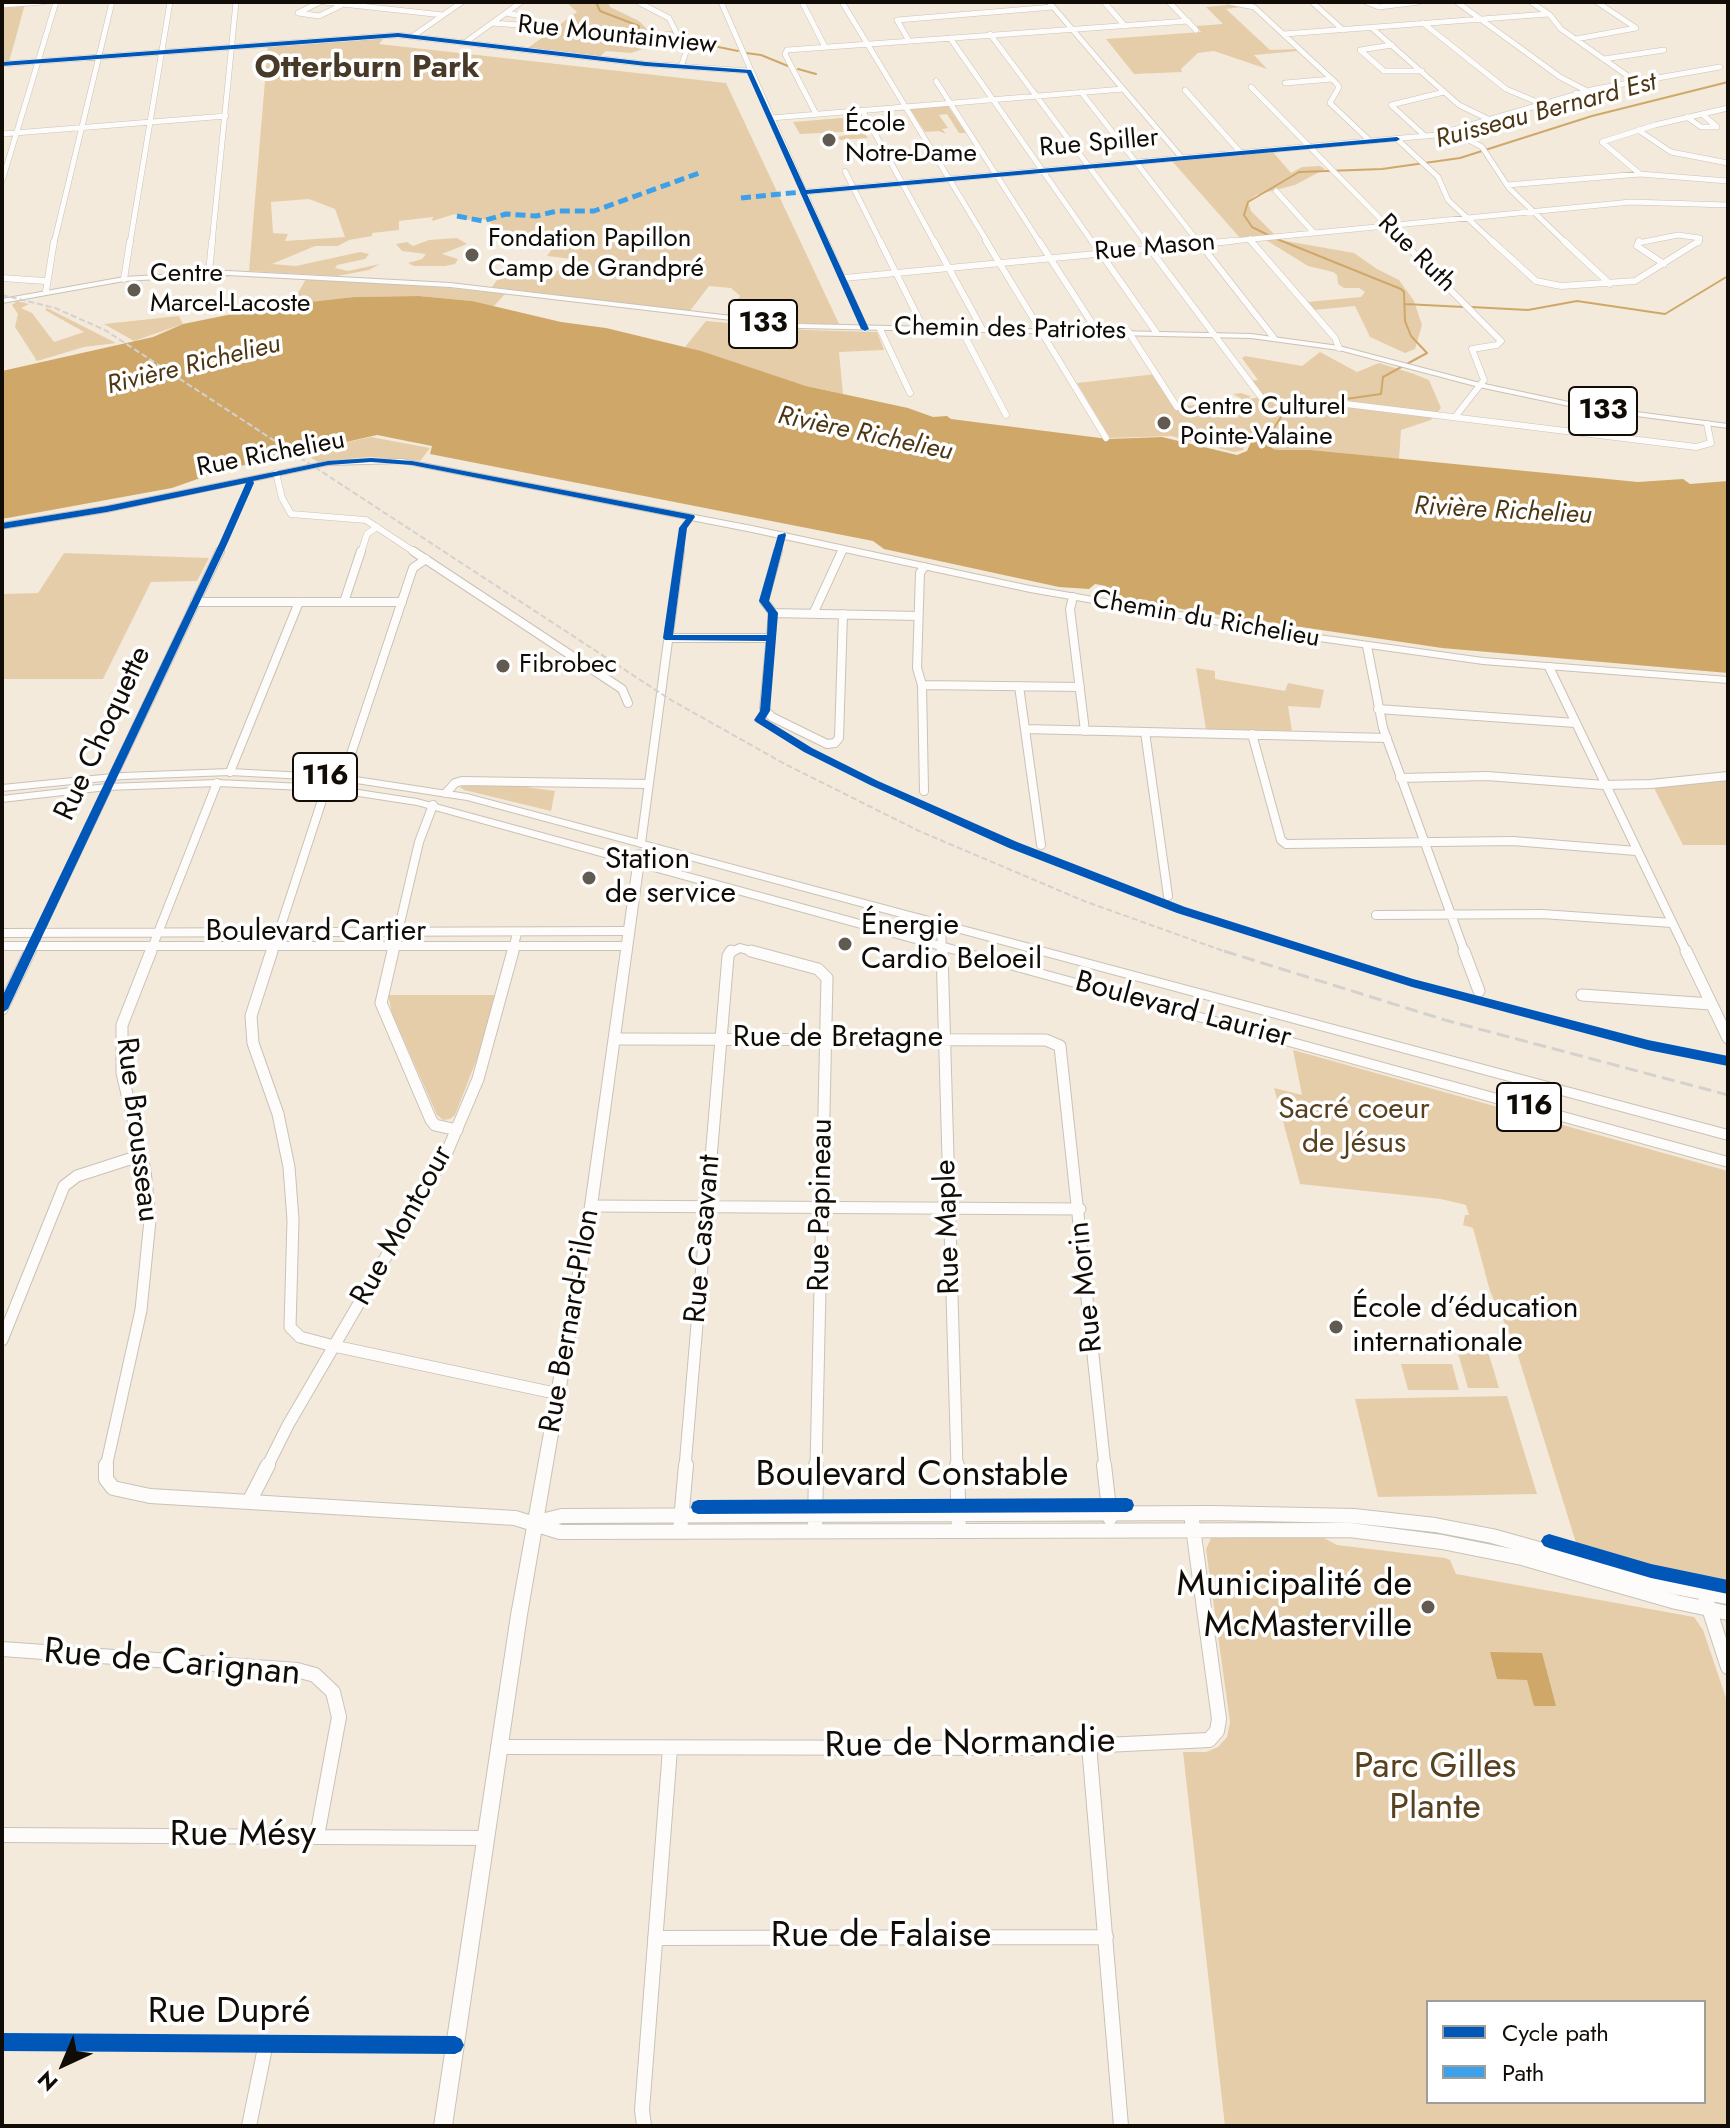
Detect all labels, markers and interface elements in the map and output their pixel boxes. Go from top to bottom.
street label: Rue Mountainview [516,10,718,62]
district label: Otterburn Park [254,50,480,88]
water label: Ruisseau Bernard Est [1432,68,1660,156]
place label: École Notre-Dame [845,109,977,170]
street label: Rue Spiller [1038,123,1160,165]
marker: École Notre-Dame [820,131,838,149]
street label: Rue Ruth [1370,208,1462,300]
place label: Fondation Papillon Camp de Grandpré [488,224,704,286]
street label: Rue Mason [1093,227,1217,269]
marker: Fondation Papillon Camp de Grandpré [463,246,481,264]
place label: Centre Marcel-Lacoste [150,259,310,320]
marker: Centre Marcel-Lacoste [125,281,143,299]
road number: 133 [729,300,797,348]
street label: Chemin des Patriotes [894,312,1126,348]
water label: Rivière Richelieu [104,329,284,403]
road number: 133 [1569,387,1637,435]
place label: Centre Culturel Pointe-Valaine [1180,392,1346,454]
water label: Rivière Richelieu [775,401,955,469]
marker: Centre Culturel Pointe-Valaine [1155,414,1173,432]
street label: Rue Richelieu [194,425,348,485]
water label: Rivière Richelieu [1413,492,1593,532]
street label: Chemin du Richelieu [1090,585,1322,655]
street label: Rue Choquette [48,641,160,827]
place label: Fibrobec [519,650,617,682]
marker: Fibrobec [494,657,512,675]
road number: 116 [293,753,357,801]
place label: Station de service [605,843,736,914]
marker: Station de service [580,869,598,887]
place label: Énergie Cardio Beloeil [861,909,1042,980]
street label: Boulevard Cartier [206,915,426,951]
marker: Énergie Cardio Beloeil [836,935,854,953]
street label: Boulevard Laurier [1071,965,1295,1057]
street label: Rue de Bretagne [733,1021,943,1057]
street label: Rue Brousseau [107,1036,165,1224]
road number: 116 [1497,1083,1561,1131]
park label: Sacré coeur de Jésus [1278,1093,1430,1164]
street label: Rue Papineau [802,1118,842,1292]
street label: Rue Montcour [344,1140,462,1312]
street label: Rue Casavant [679,1153,729,1325]
street label: Rue Maple [929,1159,969,1295]
street label: Rue Bernard-Pilon [534,1206,608,1436]
street label: Rue Morin [1062,1220,1112,1354]
place label: École d’éducation internationale [1352,1292,1579,1362]
marker: École d’éducation internationale [1327,1318,1345,1336]
street label: Boulevard Constable [756,1454,1068,1498]
place label: Municipalité de McMasterville [1177,1564,1412,1649]
marker: Municipalité de McMasterville [1419,1598,1437,1616]
street label: Rue de Carignan [42,1631,302,1697]
street label: Rue de Normandie [824,1721,1116,1769]
park label: Parc Gilles Plante [1354,1746,1516,1831]
street label: Rue Mésy [170,1814,316,1858]
street label: Rue de Falaise [771,1915,991,1959]
street label: Rue Dupré [148,1991,310,2035]
legend [1426,2000,1706,2104]
text: Cycle path [1502,2015,1609,2050]
north arrow [24,2024,104,2104]
text: Path [1502,2055,1544,2090]
text: N [30,2064,65,2099]

